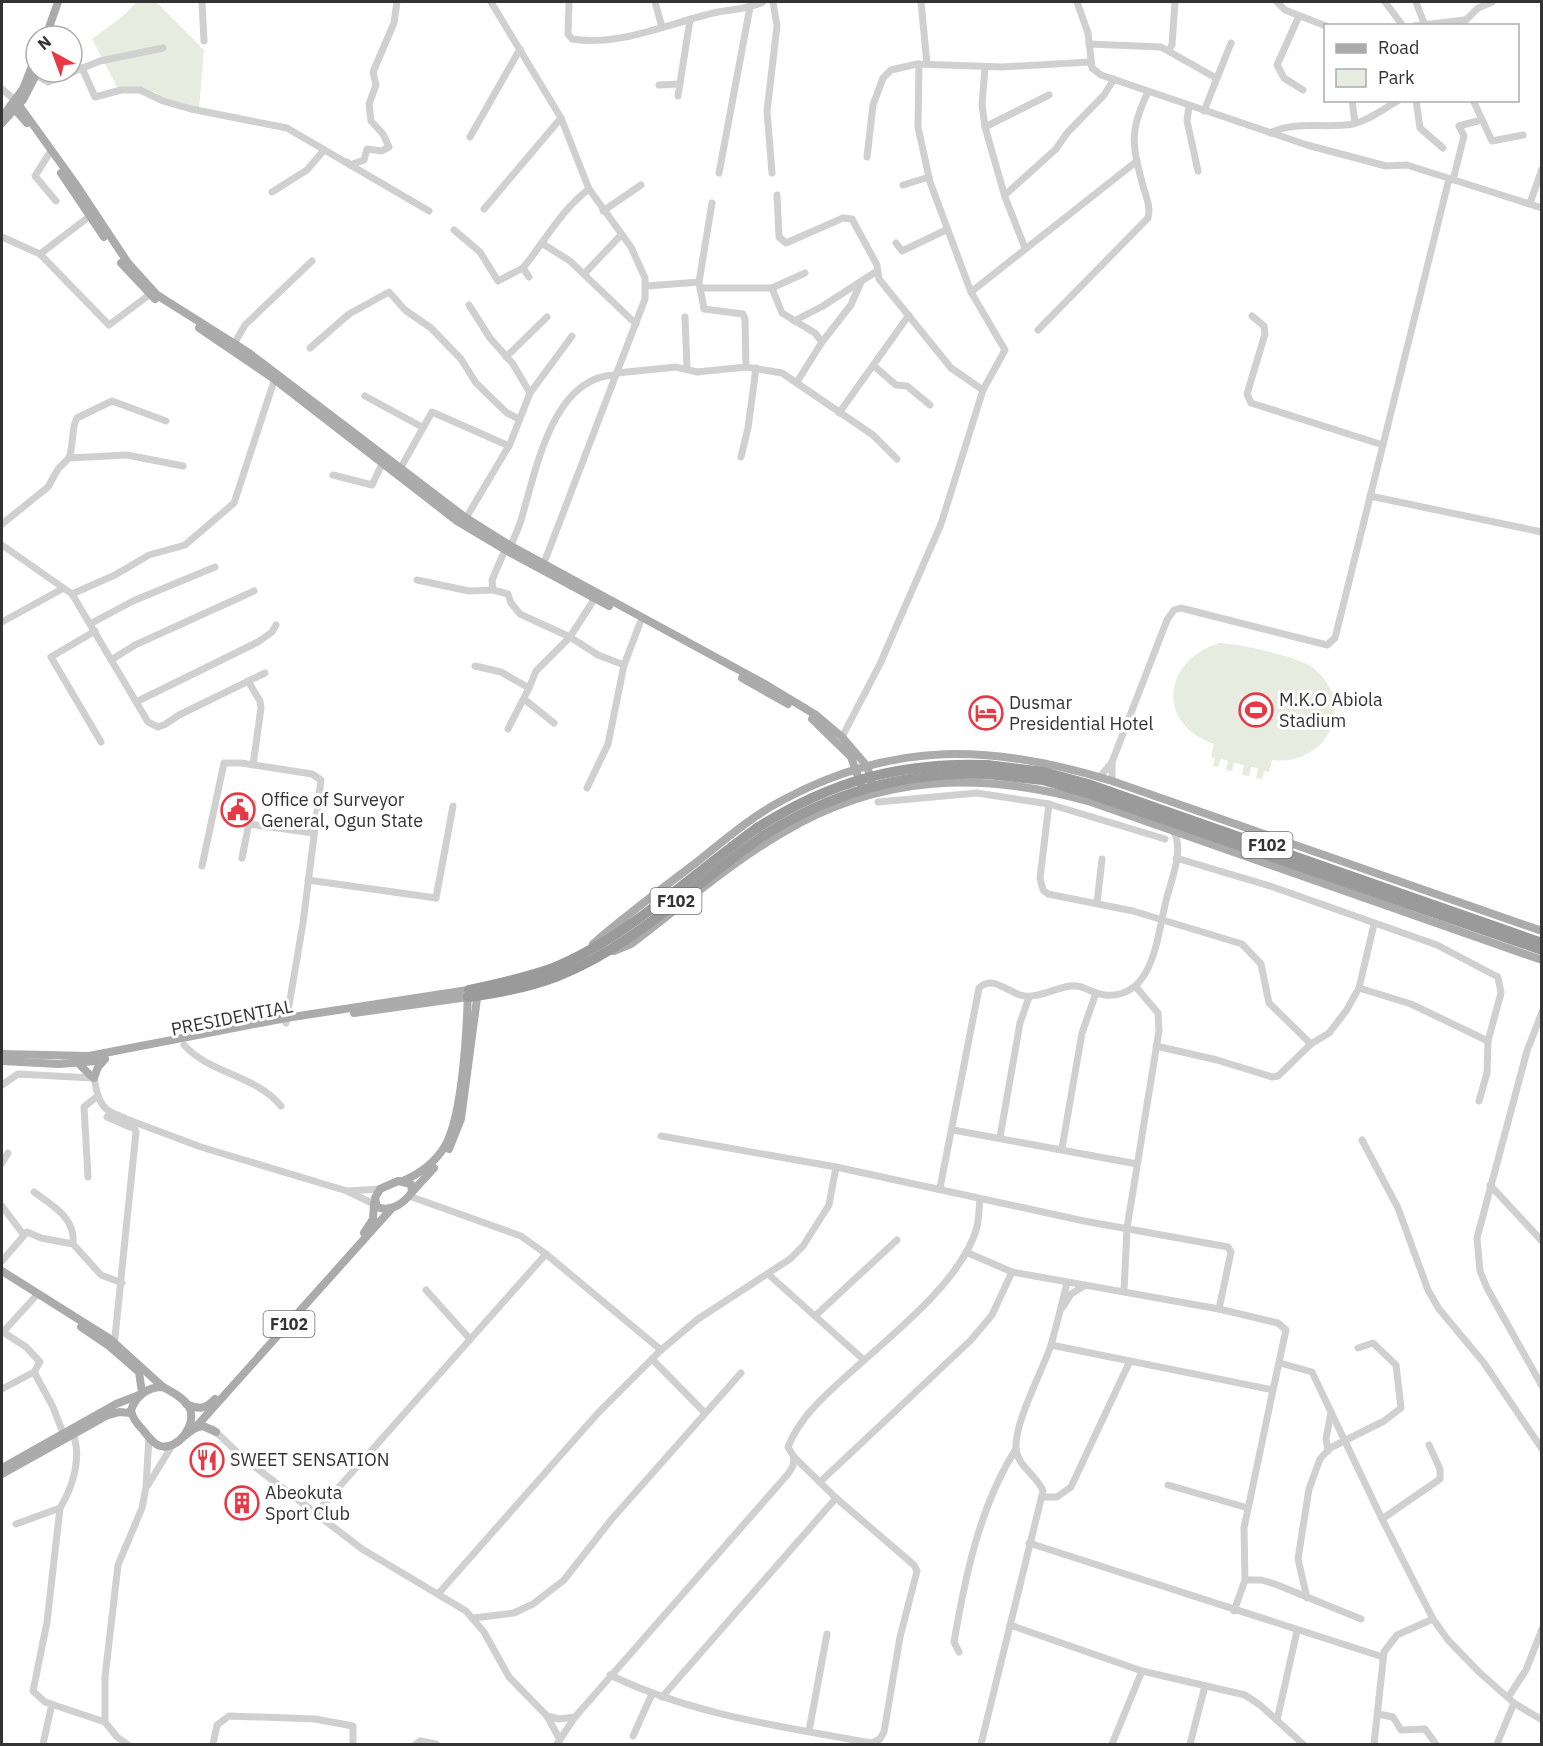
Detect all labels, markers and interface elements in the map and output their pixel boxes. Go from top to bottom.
north arrow [24,24,84,84]
legend [1324,24,1519,102]
text: N [33,31,55,54]
text: Road [1378,36,1419,59]
text: Park [1378,66,1415,89]
place label: M.K.O Abiola Stadium [1279,688,1383,732]
place label: Dusmar Presidential Hotel [1009,691,1153,735]
sports icon: M.K.O Abiola Stadium [1238,692,1274,728]
hotel icon: Dusmar Presidential Hotel [968,695,1004,731]
place label: Office of Surveyor General, Ogun State [261,788,423,832]
public building icon: Office of Surveyor General, Ogun State [220,792,256,828]
road number: F102 [1242,832,1292,858]
road number: F102 [650,888,702,914]
street label: PRESIDENTIAL [169,994,295,1041]
road number: F102 [264,1311,314,1337]
restaurant icon: SWEET SENSATION [189,1442,225,1478]
place label: SWEET SENSATION [230,1448,389,1471]
place label: Abeokuta Sport Club [265,1481,350,1525]
building icon: Abeokuta Sport Club [224,1485,260,1521]

